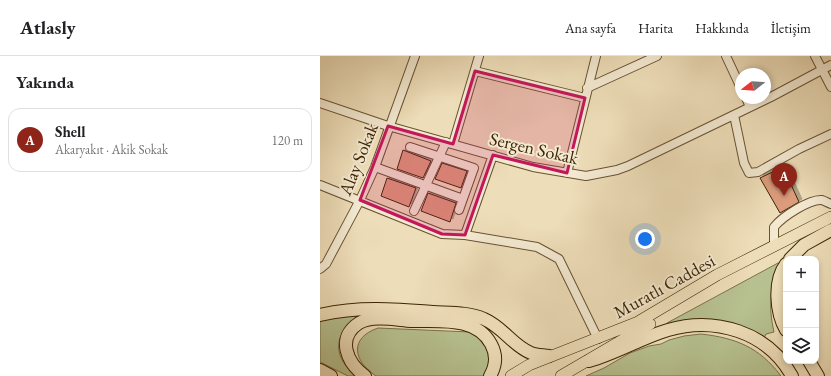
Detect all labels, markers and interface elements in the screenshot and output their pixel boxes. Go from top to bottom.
text: Atlasly [20,15,76,40]
text: Ana sayfa [565,19,616,37]
text: Harita [638,19,673,37]
text: Hakkında [695,19,749,37]
text: İletişim [771,19,811,37]
north arrow [735,68,771,104]
text: Yakında [16,71,74,93]
street label: Alay Sokak [333,119,383,200]
text: Shell [55,122,86,141]
street label: Sergen Sokak [487,127,581,170]
text: A [25,132,35,149]
text: 120 m [272,132,303,149]
text: Akaryakıt · Akik Sokak [55,141,168,158]
pin: A [771,163,797,196]
your location [635,229,655,249]
street label: Muratlı Caddesi [609,248,719,323]
map controls [783,256,819,364]
button: + [783,256,819,292]
button: − [783,292,819,328]
button: layers [783,328,819,364]

